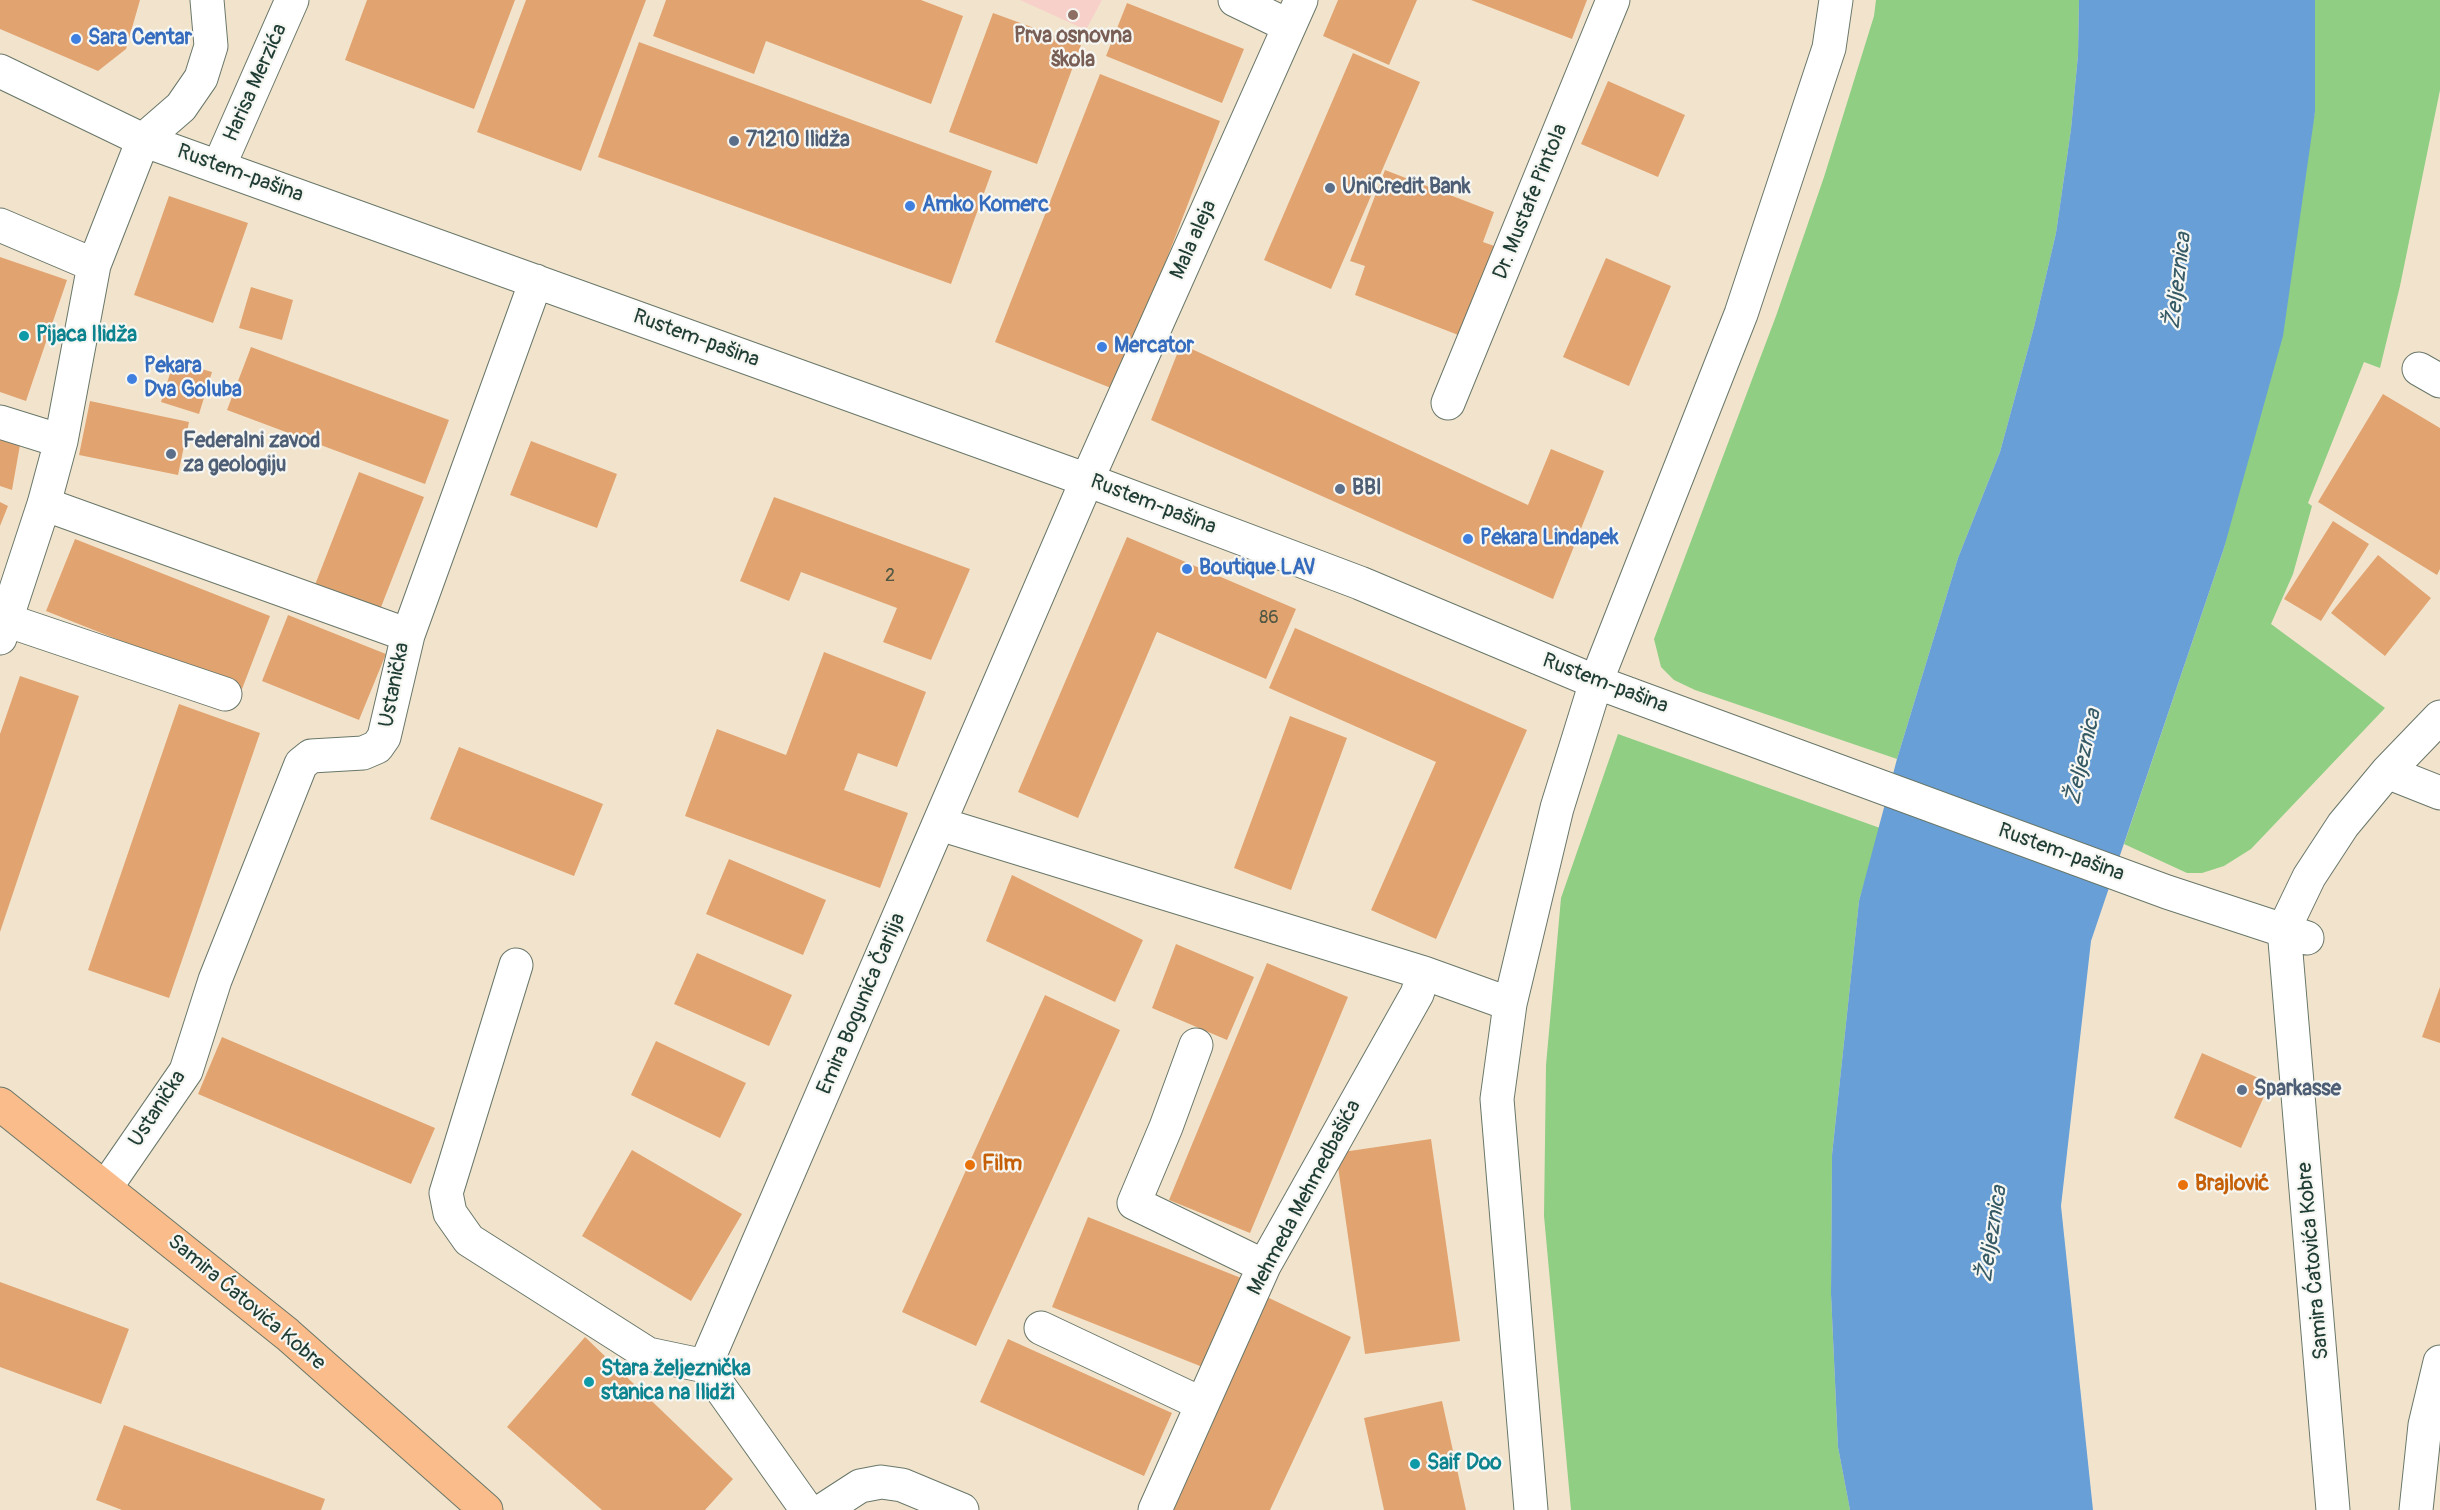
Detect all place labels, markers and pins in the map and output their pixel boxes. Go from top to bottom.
marker: Prva osnovna škola [1066,8,1080,22]
place label: Prva osnovna škola [1014,24,1132,74]
place label: Sara Centar [88,26,192,52]
marker: Sara Centar [69,32,83,46]
place label: 71210 Ilidža [746,128,850,154]
marker: 71210 Ilidža [727,134,741,148]
place label: UniCredit Bank [1342,175,1471,201]
marker: UniCredit Bank [1323,181,1337,195]
place label: Amko Komerc [922,193,1049,219]
marker: Amko Komerc [903,199,917,213]
place label: Pijaca Ilidža [36,323,137,349]
marker: Pijaca Ilidža [17,329,31,343]
place label: Mercator [1114,334,1194,360]
marker: Mercator [1095,340,1109,354]
place label: Pekara Dva Goluba [144,354,242,404]
marker: Pekara Dva Goluba [125,372,139,386]
place label: Federalni zavod za geologiju [183,429,320,479]
marker: Federalni zavod za geologiju [164,447,178,461]
place label: BBI [1352,476,1382,502]
marker: BBI [1333,482,1347,496]
place label: Pekara Lindapek [1480,526,1619,552]
marker: Pekara Lindapek [1461,532,1475,546]
place label: Boutique LAV [1199,556,1316,582]
marker: Boutique LAV [1180,562,1194,576]
place label: Sparkasse [2254,1077,2341,1103]
marker: Sparkasse [2235,1083,2249,1097]
place label: Film [982,1152,1022,1178]
marker: Film [963,1158,977,1172]
place label: Brajlović [2195,1172,2269,1198]
marker: Brajlović [2176,1178,2190,1192]
place label: Stara željeznička stanica na Ilidži [601,1357,751,1407]
marker: Stara željeznička stanica na Ilidži [582,1375,596,1389]
place label: Saif Doo [1427,1451,1502,1477]
marker: Saif Doo [1408,1457,1422,1471]

